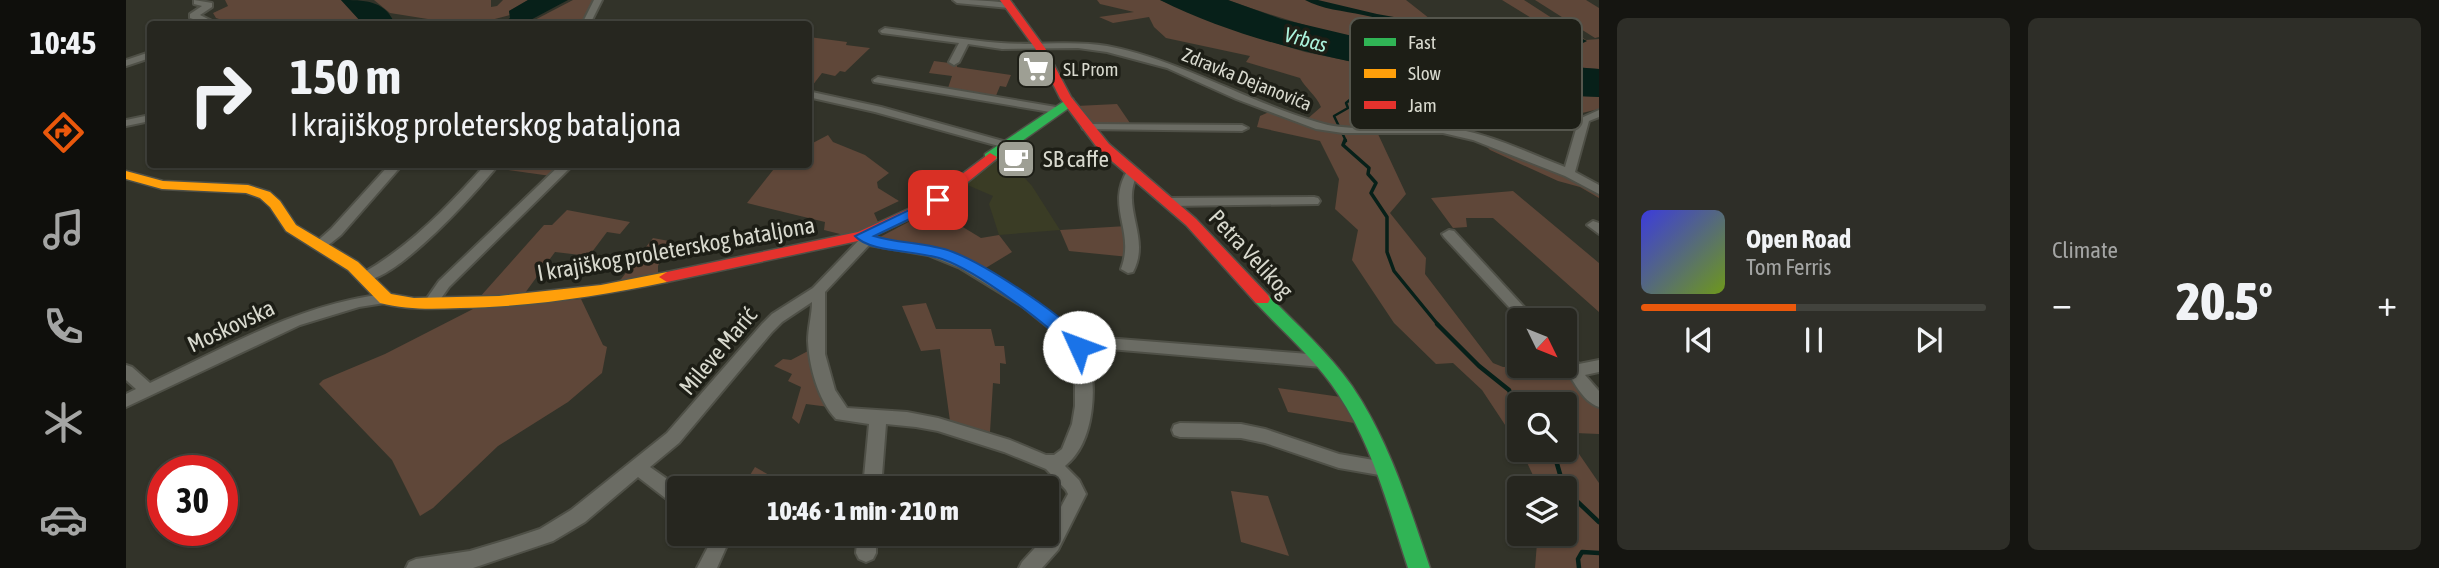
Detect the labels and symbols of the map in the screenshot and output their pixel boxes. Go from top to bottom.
legend [1350,18,1582,130]
water label: Vrbas [1282,22,1330,56]
text: Fast [1408,31,1436,53]
street label: Zdravka Dejanovića [1179,43,1315,115]
supermarket icon: SL Prom [1015,48,1057,90]
place label: SL Prom [1063,58,1118,80]
text: Slow [1408,62,1442,84]
text: Jam [1408,94,1437,116]
cafe icon: SB caffe [995,138,1037,180]
place label: SB caffe [1043,146,1109,172]
pin [908,170,968,230]
street label: Petra Velikog [1204,205,1298,304]
street label: I krajiškog proleterskog bataljona [535,212,817,286]
street label: Moskovska [183,295,279,357]
street label: Mileve Marić [674,302,762,400]
north arrow [1507,308,1577,378]
position arrow [1042,310,1116,384]
speed limit sign: 30 [147,455,238,546]

